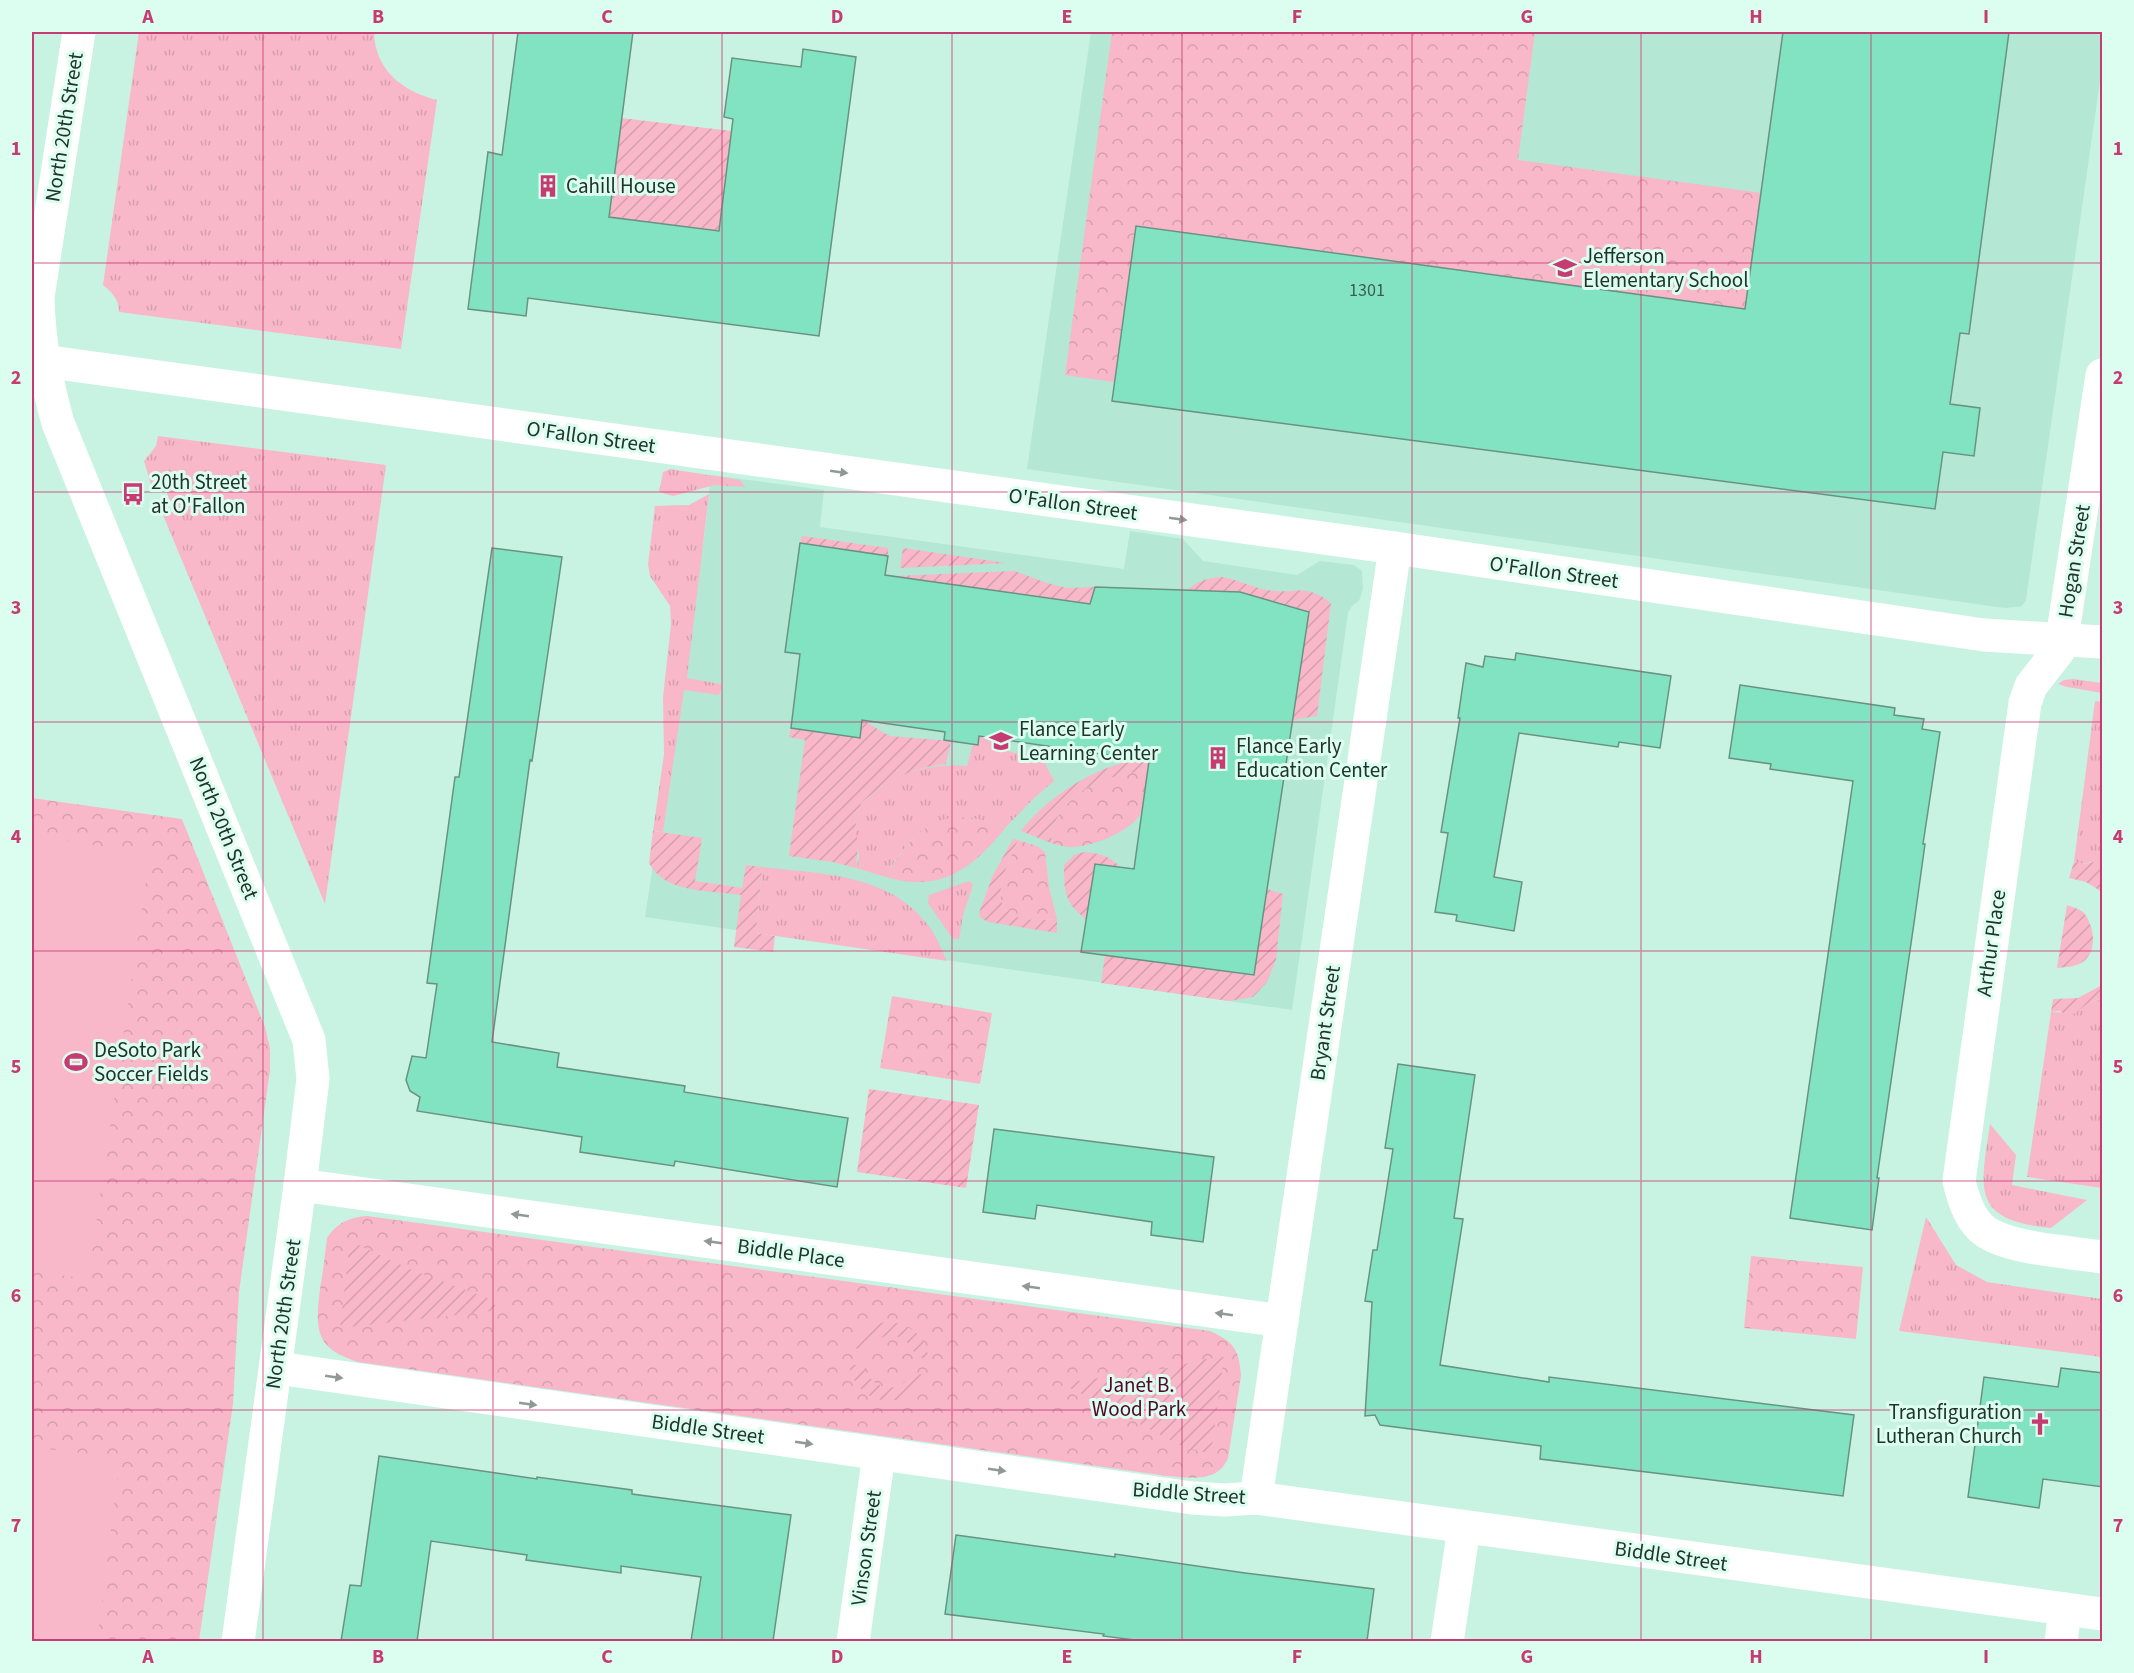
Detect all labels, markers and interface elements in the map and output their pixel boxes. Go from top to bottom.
text: A [141,3,154,31]
text: B [372,3,384,31]
text: C [601,3,613,31]
text: D [831,3,843,31]
text: E [1062,3,1072,31]
text: F [1292,3,1302,31]
text: G [1521,3,1533,31]
text: H [1749,3,1763,31]
text: I [1983,3,1989,31]
street label: North 20th Street [37,50,91,204]
text: 1 [11,135,21,163]
text: 1 [2113,135,2123,163]
place label: Cahill House [566,171,676,201]
building icon: Cahill House [535,173,561,199]
place label: Jefferson Elementary School [1583,241,1749,295]
school or university icon: Jefferson Elementary School [1552,255,1578,281]
house number: 1301 [1349,278,1385,303]
text: 2 [11,364,21,392]
text: 2 [2113,364,2123,392]
street label: O'Fallon Street [525,413,657,461]
place label: 20th Street at O'Fallon [151,467,247,521]
one-way arrow [830,467,849,476]
street label: O'Fallon Street [1007,480,1139,528]
bus stop icon: 20th Street at O'Fallon [120,481,146,507]
street label: Hogan Street [2050,502,2098,620]
one-way arrow [1168,514,1187,523]
street label: O'Fallon Street [1488,548,1620,596]
text: 3 [11,594,21,622]
text: 3 [2113,594,2123,622]
place label: Flance Early Learning Center [1019,714,1159,768]
school or university icon: Flance Early Learning Center [988,728,1014,754]
place label: Flance Early Education Center [1236,731,1388,785]
building icon: Flance Early Education Center [1205,745,1231,771]
street label: North 20th Street [182,752,266,904]
text: 4 [11,823,22,851]
text: 4 [2113,823,2124,851]
street label: Arthur Place [1969,888,2013,998]
street label: Bryant Street [1302,964,1348,1082]
place label: DeSoto Park Soccer Fields [94,1035,209,1089]
sports icon: DeSoto Park Soccer Fields [63,1049,89,1075]
text: 5 [11,1053,21,1081]
text: 5 [2113,1053,2123,1081]
one-way arrow [510,1210,529,1220]
street label: Biddle Place [735,1231,847,1275]
street label: North 20th Street [258,1237,308,1391]
one-way arrow [703,1238,722,1247]
text: 6 [11,1282,21,1310]
one-way arrow [1021,1282,1040,1291]
text: 6 [2113,1282,2123,1310]
one-way arrow [1214,1309,1233,1318]
park label: Janet B. Wood Park [1092,1370,1187,1424]
one-way arrow [325,1372,344,1381]
place label: Transfiguration Lutheran Church [1876,1397,2022,1451]
one-way arrow [518,1399,537,1408]
street label: Biddle Street [650,1406,766,1452]
church icon: Transfiguration Lutheran Church [2027,1411,2053,1437]
one-way arrow [794,1438,813,1448]
one-way arrow [987,1466,1006,1475]
street label: Biddle Street [1131,1474,1247,1512]
street label: Vinson Street [843,1489,889,1607]
text: 7 [11,1512,21,1540]
text: 7 [2113,1512,2123,1540]
street label: Biddle Street [1613,1533,1729,1579]
text: A [141,1643,154,1671]
text: B [372,1643,384,1671]
text: C [601,1643,613,1671]
text: D [831,1643,843,1671]
text: E [1062,1643,1072,1671]
text: F [1292,1643,1302,1671]
text: G [1521,1643,1533,1671]
text: H [1749,1643,1763,1671]
text: I [1983,1643,1989,1671]

